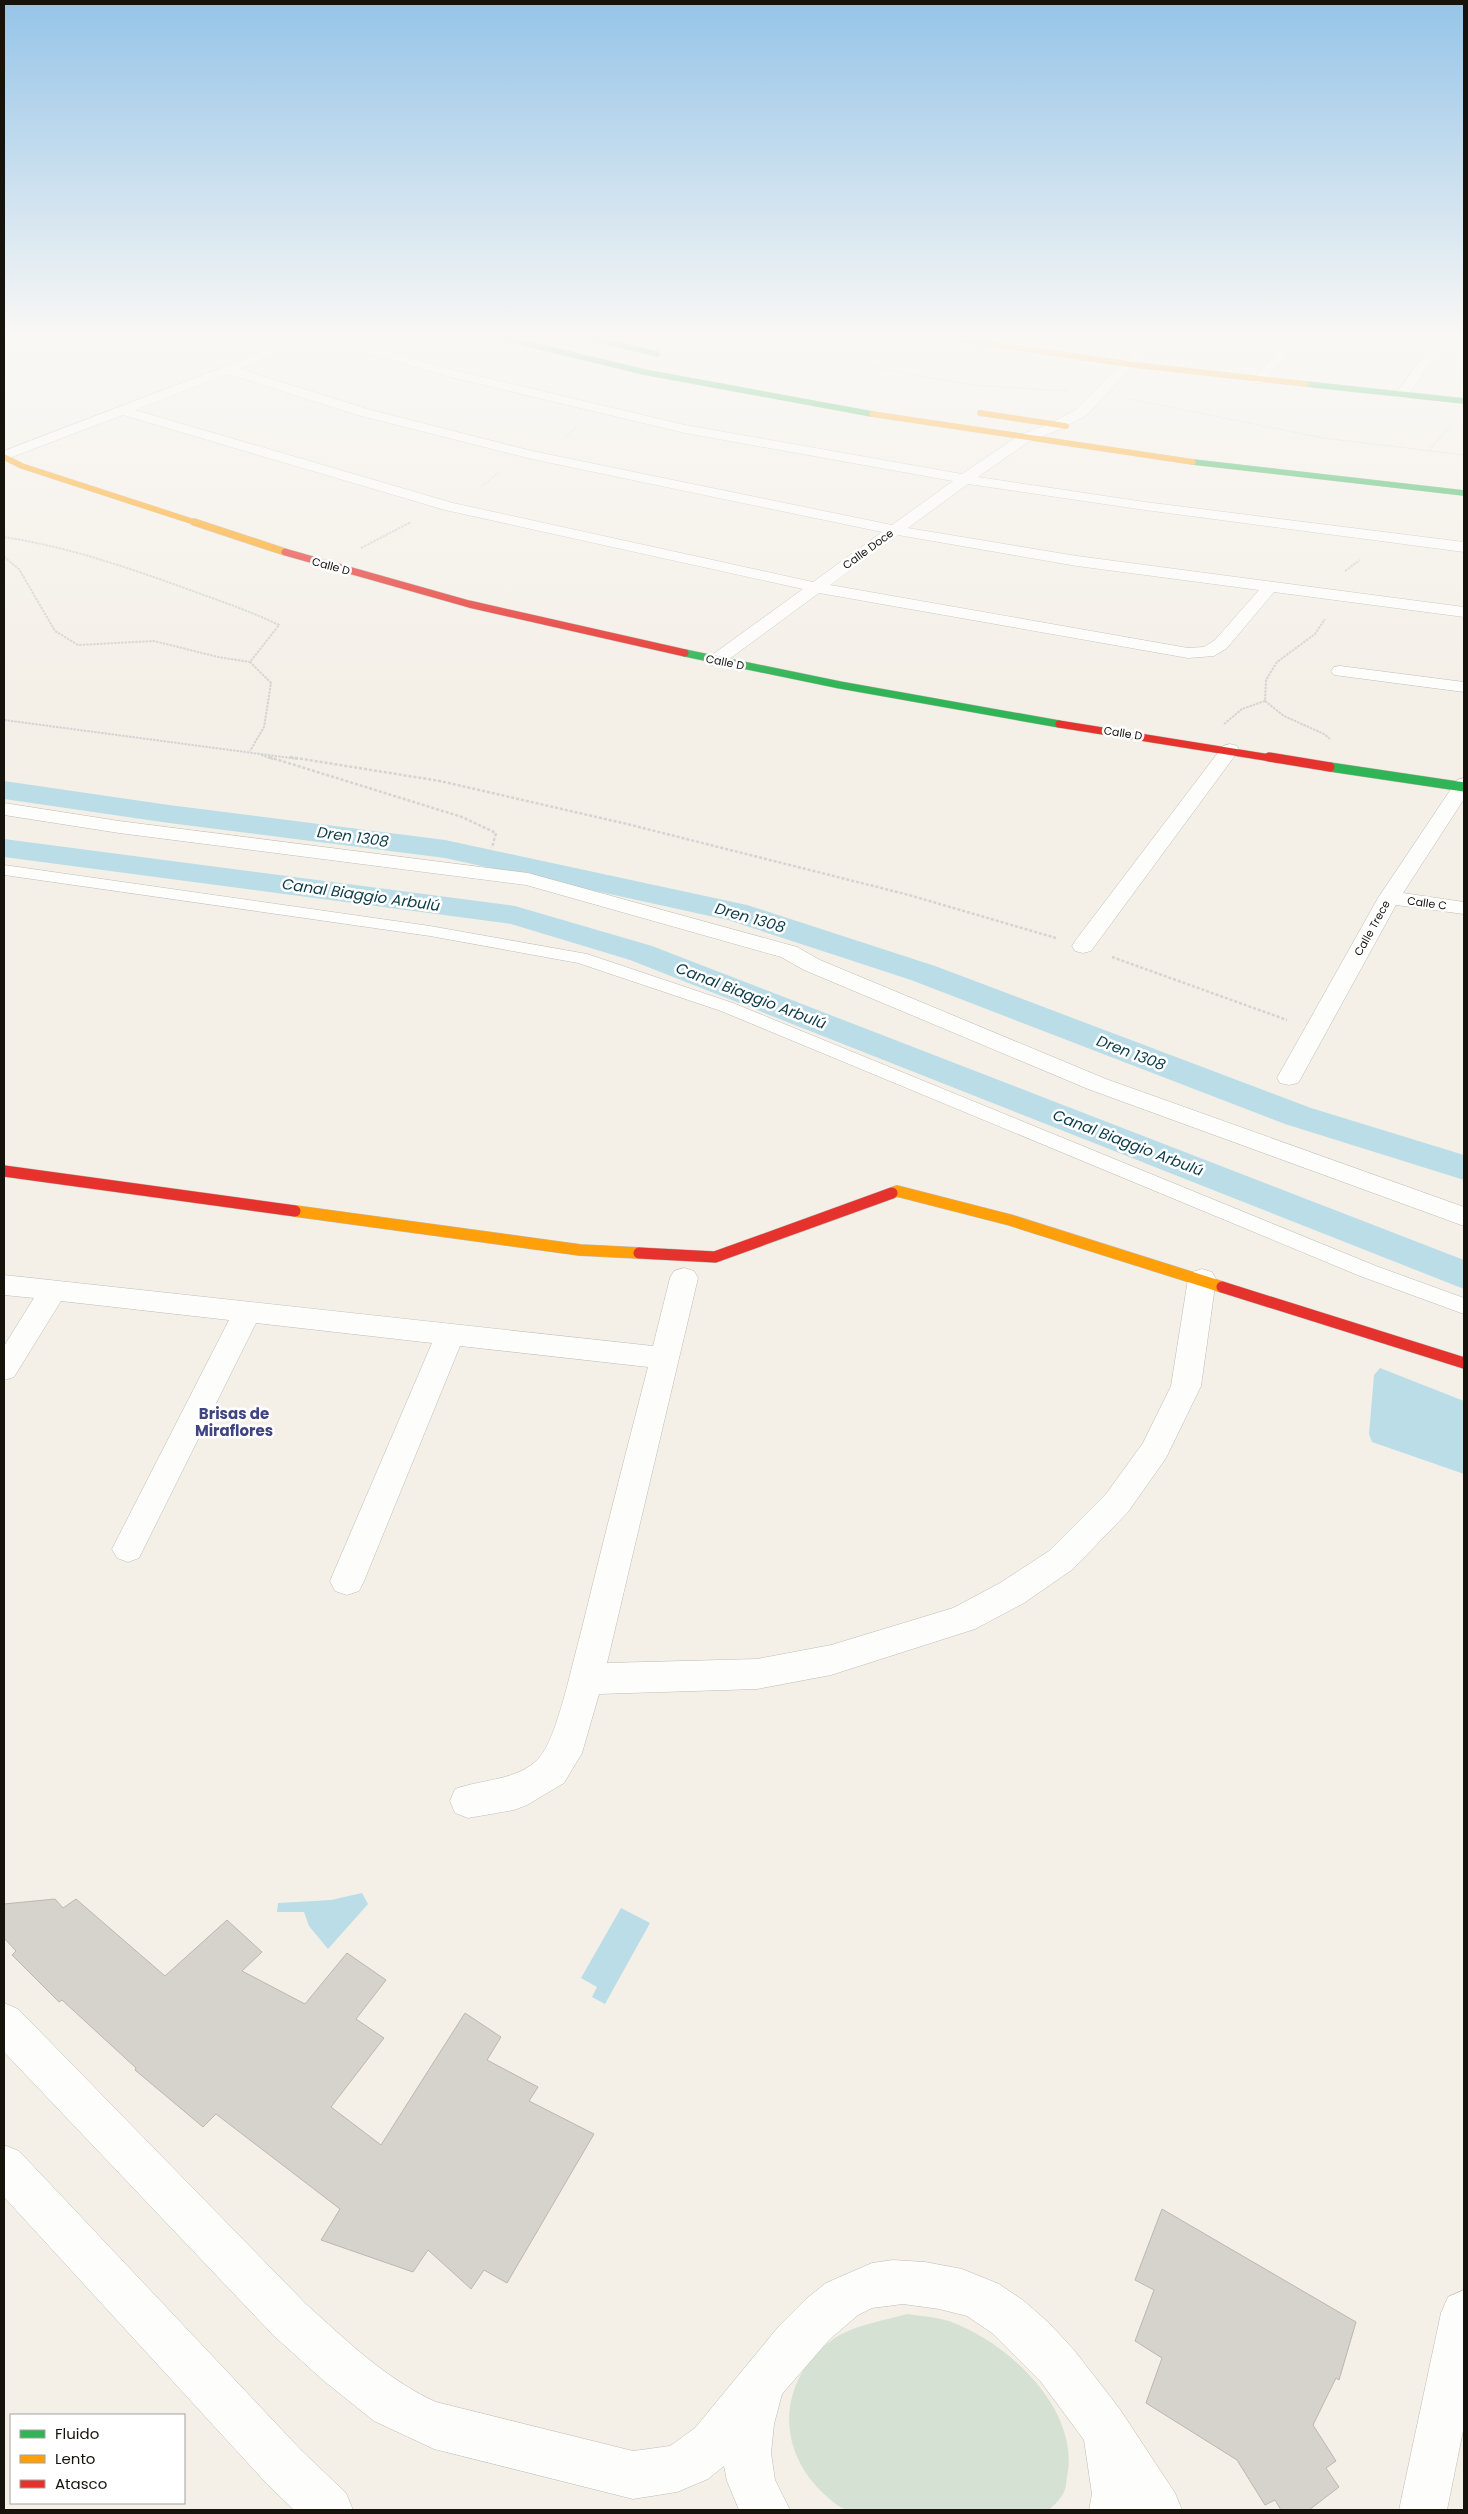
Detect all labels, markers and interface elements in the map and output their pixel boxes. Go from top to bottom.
street label: Calle Doce [839,525,897,573]
street label: Calle D [310,553,352,579]
street label: Calle D [704,650,746,674]
street label: Calle D [1103,722,1144,744]
water label: Dren 1308 [316,821,391,852]
water label: Canal Biaggio Arbulú [281,873,442,916]
street label: Calle C [1406,892,1448,914]
water label: Dren 1308 [713,897,788,938]
street label: Calle Trece [1350,897,1394,959]
water label: Canal Biaggio Arbulú [673,957,830,1034]
water label: Dren 1308 [1094,1030,1169,1075]
water label: Canal Biaggio Arbulú [1050,1104,1207,1181]
district label: Brisas de Miraflores [195,1403,273,1441]
legend [10,2414,185,2504]
text: Fluido [55,2423,99,2444]
text: Lento [55,2448,95,2469]
text: Atasco [55,2473,107,2494]

